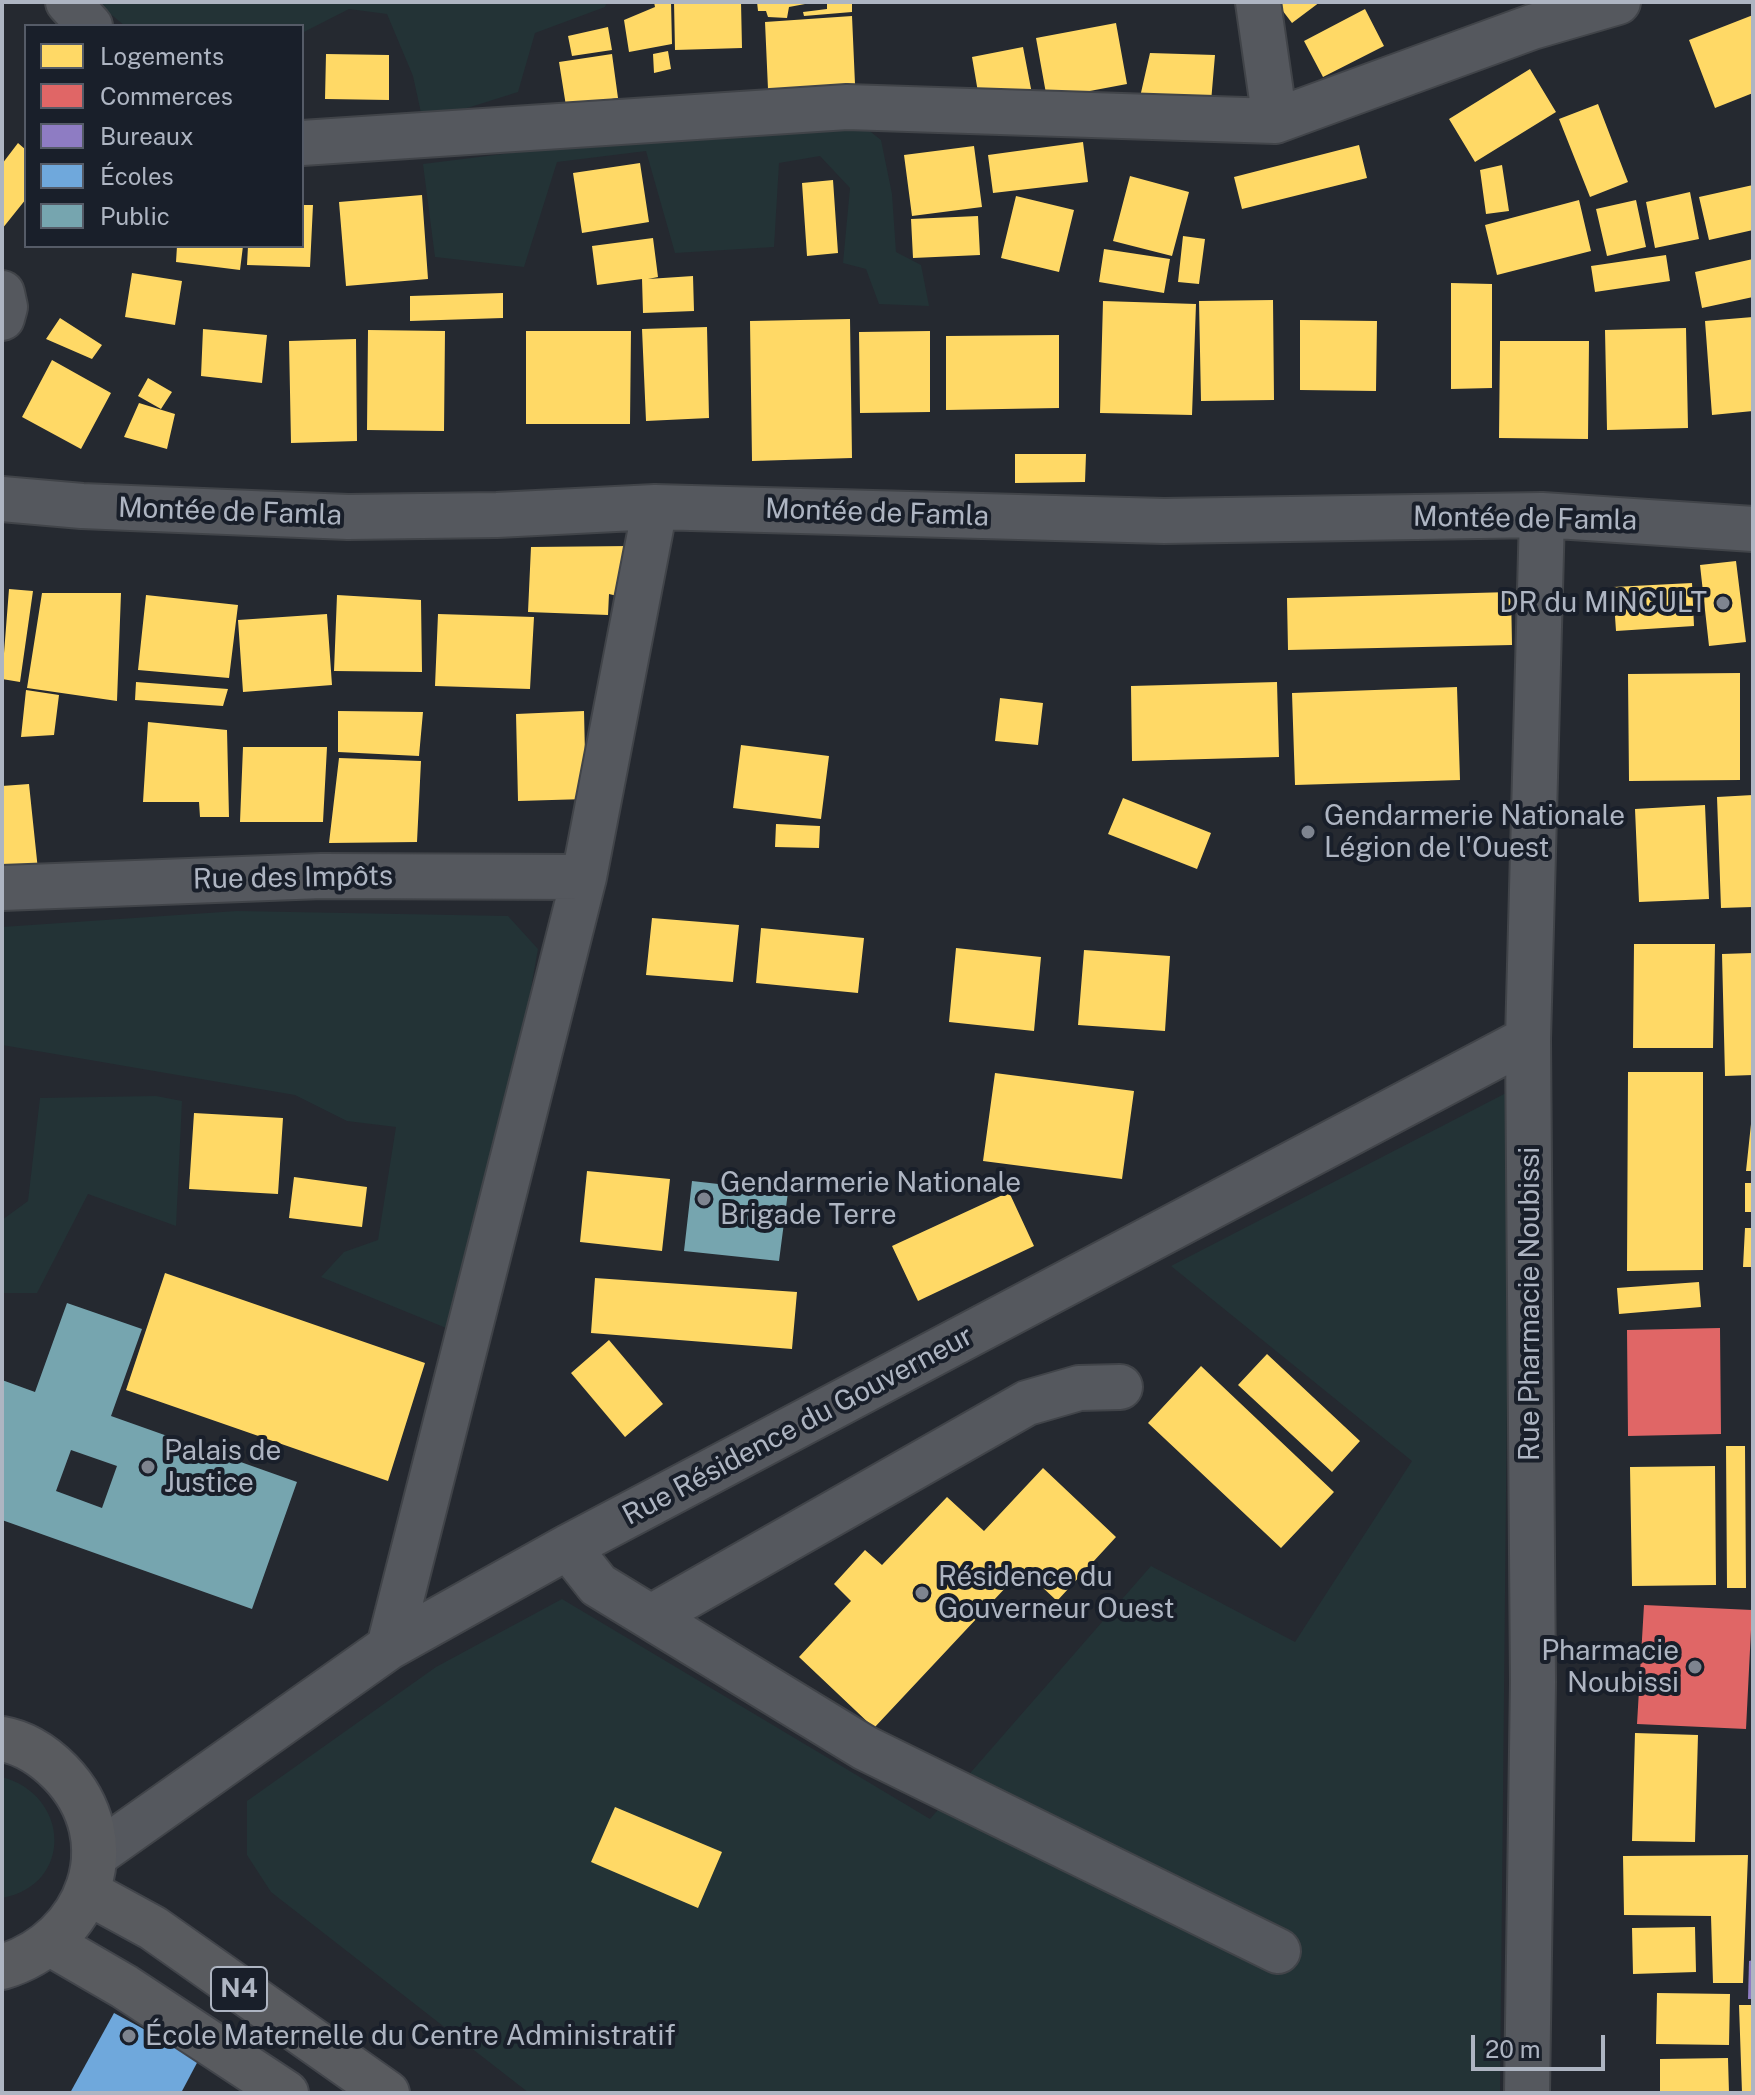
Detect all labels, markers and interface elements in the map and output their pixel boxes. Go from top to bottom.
legend [24,24,304,248]
text: Logements [100,42,224,70]
text: Commerces [100,82,233,110]
text: Bureaux [100,122,194,150]
text: Écoles [100,162,174,190]
text: Public [100,202,170,230]
street label: Montée de Famla [117,491,343,533]
street label: Montée de Famla [764,492,990,534]
street label: Montée de Famla [1413,500,1637,538]
place label: DR du MINCULT [1499,586,1707,620]
marker: DR du MINCULT [1714,594,1732,612]
place label: Gendarmerie Nationale Légion de l'Ouest [1324,799,1625,865]
marker: Gendarmerie Nationale Légion de l'Ouest [1299,823,1317,841]
street label: Rue des Impôts [193,859,393,897]
street label: Rue Pharmacie Noubissi [1513,1147,1547,1461]
place label: Gendarmerie Nationale Brigade Terre [720,1166,1021,1232]
marker: Gendarmerie Nationale Brigade Terre [695,1190,713,1208]
street label: Rue Résidence du Gouverneur [617,1319,979,1533]
place label: Palais de Justice [164,1434,281,1500]
marker: Palais de Justice [139,1458,157,1476]
place label: Résidence du Gouverneur Ouest [938,1560,1175,1626]
marker: Résidence du Gouverneur Ouest [913,1584,931,1602]
place label: Pharmacie Noubissi [1541,1634,1679,1700]
marker: Pharmacie Noubissi [1686,1658,1704,1676]
road number: N4 [211,1967,267,2011]
place label: École Maternelle du Centre Administratif [145,2019,675,2053]
scale bar [1475,2019,1609,2069]
marker: École Maternelle du Centre Administratif [120,2027,138,2045]
text: 20 m [1485,2035,1541,2063]

